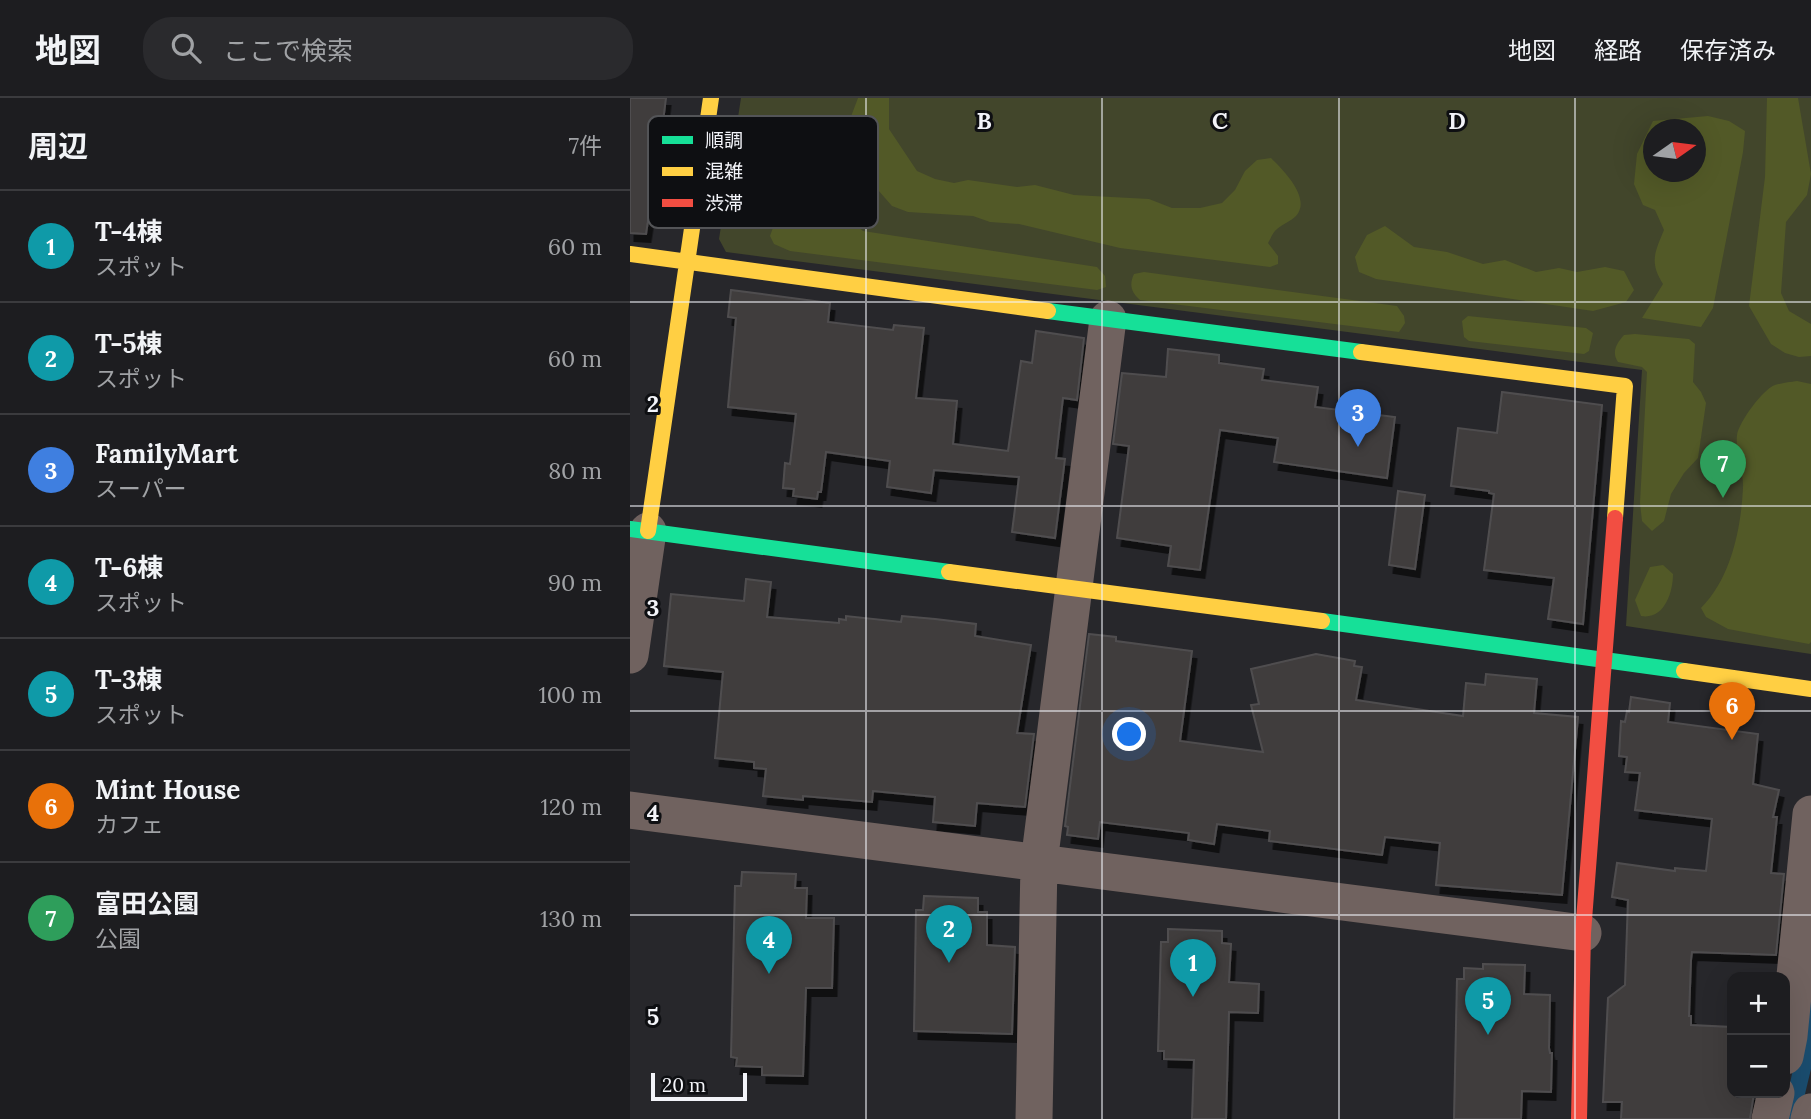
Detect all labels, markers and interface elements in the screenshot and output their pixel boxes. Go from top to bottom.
search box [143,17,633,80]
text: 地図 [35,29,101,71]
icon: search [167,29,205,67]
text: ここで検索 [223,34,353,67]
text: 地図 [1508,35,1556,66]
text: 経路 [1594,35,1642,66]
text: 保存済み [1680,35,1776,66]
text: B [976,106,992,135]
text: C [1212,106,1228,135]
text: D [1448,106,1466,135]
legend [648,116,878,228]
north arrow [1643,119,1706,182]
text: 周辺 [28,127,88,165]
text: 順調 [705,128,743,152]
text: 7件 [568,131,602,160]
text: 混雑 [705,159,743,183]
text: 渋滞 [705,191,743,215]
text: T-4棟 [95,215,163,248]
text: 1 [46,232,56,261]
text: 60 m [548,232,602,261]
text: スポット [95,252,187,281]
text: T-5棟 [95,327,163,360]
text: 2 [45,344,57,373]
text: 60 m [548,344,602,373]
text: スポット [95,364,187,393]
text: 2 [647,389,659,418]
pin: 3 [1335,389,1381,447]
text: FamilyMart [95,437,238,470]
pin: 7 [1700,440,1746,498]
text: 3 [45,456,57,485]
text: 80 m [548,456,602,485]
text: スーパー [95,474,187,503]
text: T-6棟 [95,551,163,584]
text: 4 [45,568,57,597]
text: 90 m [548,568,602,597]
text: スポット [95,588,187,617]
text: 3 [647,593,659,622]
text: T-3棟 [95,663,163,696]
text: 5 [45,680,57,709]
text: 100 m [538,680,602,709]
pin: 6 [1709,682,1755,740]
text: スポット [95,700,187,729]
your location [1112,717,1146,751]
text: Mint House [95,773,240,806]
text: 6 [44,792,58,821]
text: 120 m [540,792,602,821]
text: 4 [647,798,659,827]
text: カフェ [95,810,164,839]
text: 富田公園 [95,887,199,920]
text: 7 [46,904,56,933]
text: 130 m [540,904,602,933]
pin: 2 [926,905,972,963]
pin: 4 [746,916,792,974]
text: 公園 [95,924,141,953]
pin: 1 [1170,939,1216,997]
map controls [1727,972,1790,1098]
button: + [1727,972,1790,1035]
pin: 5 [1465,977,1511,1035]
text: 5 [647,1002,659,1031]
button: − [1727,1035,1790,1098]
scale bar [651,1070,747,1102]
text: 20 m [662,1073,706,1097]

